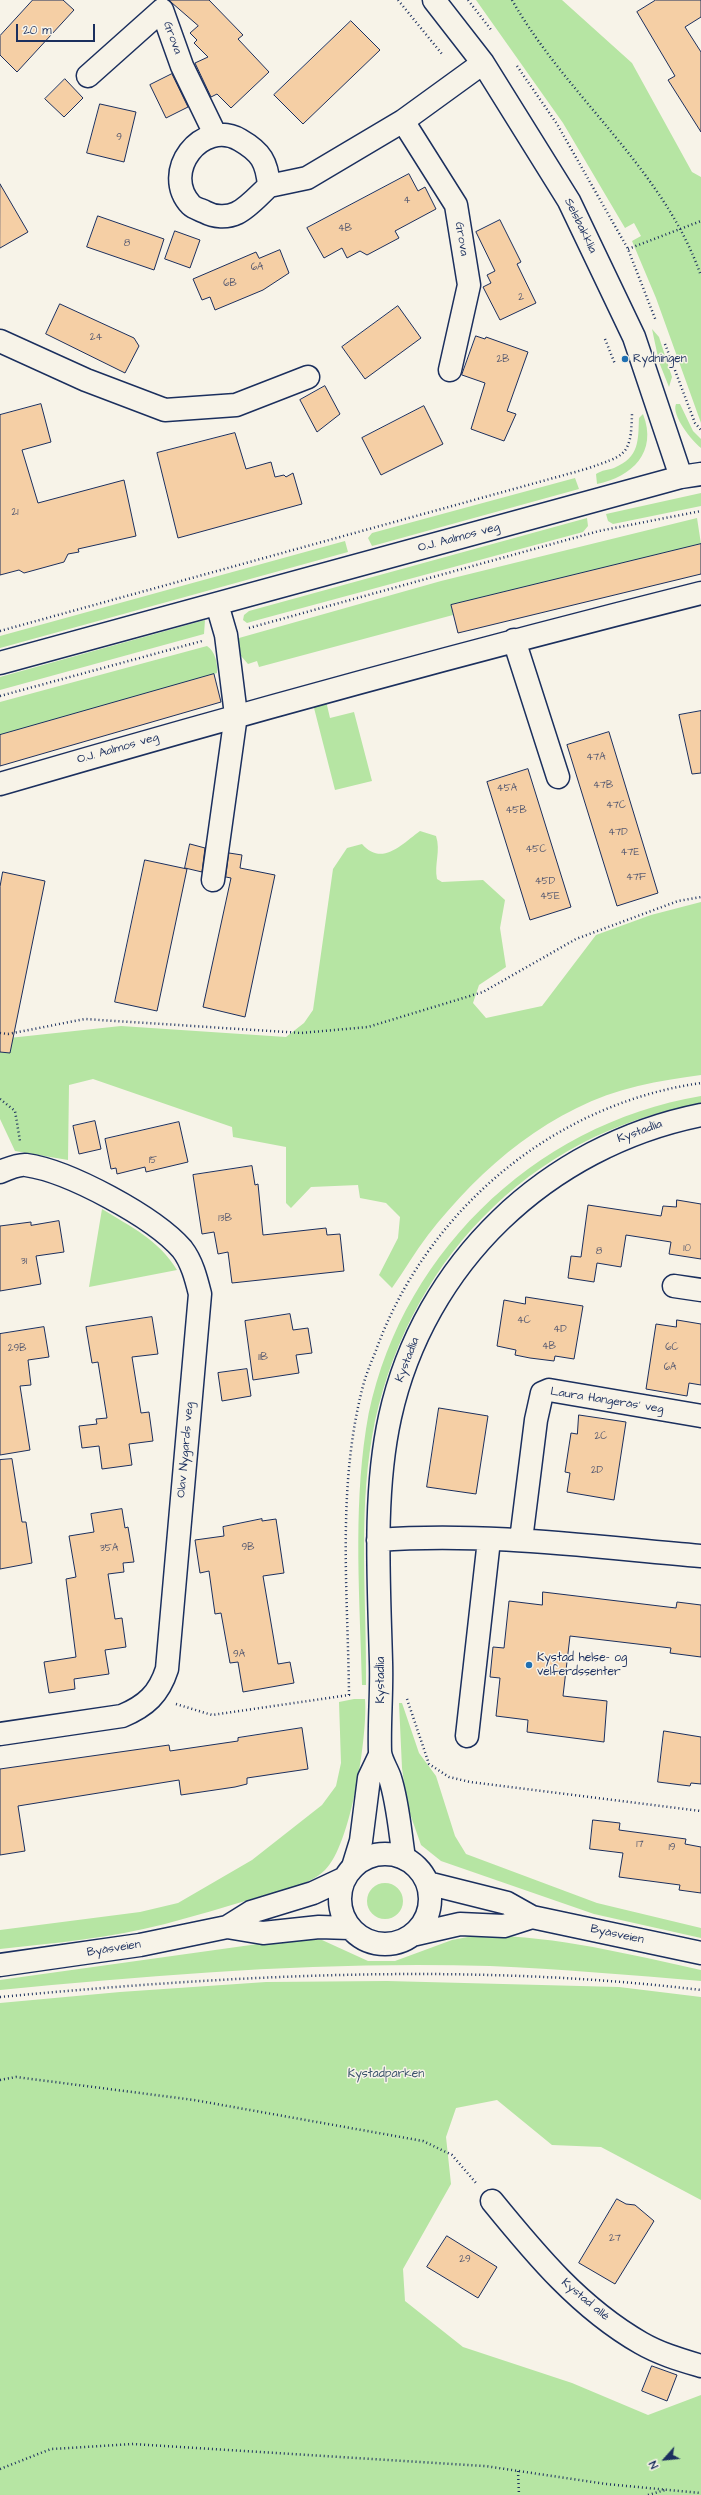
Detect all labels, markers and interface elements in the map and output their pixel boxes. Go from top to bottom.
scale bar [18,16,97,42]
street label: Grova [159,20,185,56]
text: 20 m [23,22,52,39]
house number: 9 [116,132,122,144]
house number: 4 [404,195,410,207]
street label: Selsbakklia [560,196,600,256]
street label: Grova [451,221,471,257]
house number: 4B [338,223,352,235]
house number: 8 [124,238,130,250]
house number: 6A [251,262,263,274]
house number: 6B [223,278,237,290]
house number: 2 [518,292,524,304]
house number: 24 [90,332,102,344]
place label: Rydningen [633,352,687,366]
house number: 2B [497,354,509,366]
marker: Rydningen [620,354,630,364]
house number: 21 [11,507,19,519]
street label: O.J. Aalmos veg [417,520,501,556]
street label: O.J. Aalmos veg [76,730,160,768]
house number: 47A [586,752,606,764]
house number: 47B [593,780,613,792]
house number: 45A [497,783,517,795]
house number: 47C [606,800,626,812]
house number: 45B [506,805,526,817]
house number: 47D [608,827,628,839]
house number: 45C [526,844,546,856]
house number: 47E [621,847,639,859]
house number: 47F [626,872,646,884]
house number: 45D [535,876,555,888]
house number: 45E [540,891,560,903]
street label: Kystadlia [616,1117,664,1147]
house number: 15 [149,1155,157,1167]
house number: 13B [218,1213,232,1225]
house number: 10 [683,1243,691,1255]
house number: 8 [596,1246,602,1258]
house number: 31 [21,1256,27,1268]
house number: 4C [517,1315,531,1327]
house number: 4D [553,1324,567,1336]
street label: Kystadlia [393,1336,423,1384]
house number: 4B [542,1341,556,1353]
house number: 6C [665,1342,679,1354]
house number: 29B [8,1343,26,1355]
house number: 11B [258,1352,268,1364]
house number: 6A [664,1362,676,1374]
street label: Laura Hangerås' veg [549,1385,665,1417]
street label: Olav Nygards veg [175,1402,197,1498]
house number: 2C [595,1431,607,1443]
house number: 2D [591,1465,603,1477]
house number: 9B [242,1542,254,1554]
house number: 35A [100,1543,118,1555]
house number: 9A [233,1649,245,1661]
place label: Kystad helse- og velferdssenter [537,1651,627,1679]
street label: Kystadlia [374,1657,388,1703]
marker: Kystad helse- og velferdssenter [524,1660,534,1670]
house number: 17 [636,1839,644,1851]
house number: 19 [669,1842,675,1854]
street label: Byåsveien [589,1922,645,1948]
street label: Byåsveien [86,1938,142,1960]
park label: Kystadparken [348,2067,424,2081]
house number: 27 [609,2233,621,2245]
house number: 29 [459,2254,471,2266]
street label: Kystad allé [558,2276,612,2324]
north arrow [645,2439,685,2479]
text: N [646,2458,662,2471]

